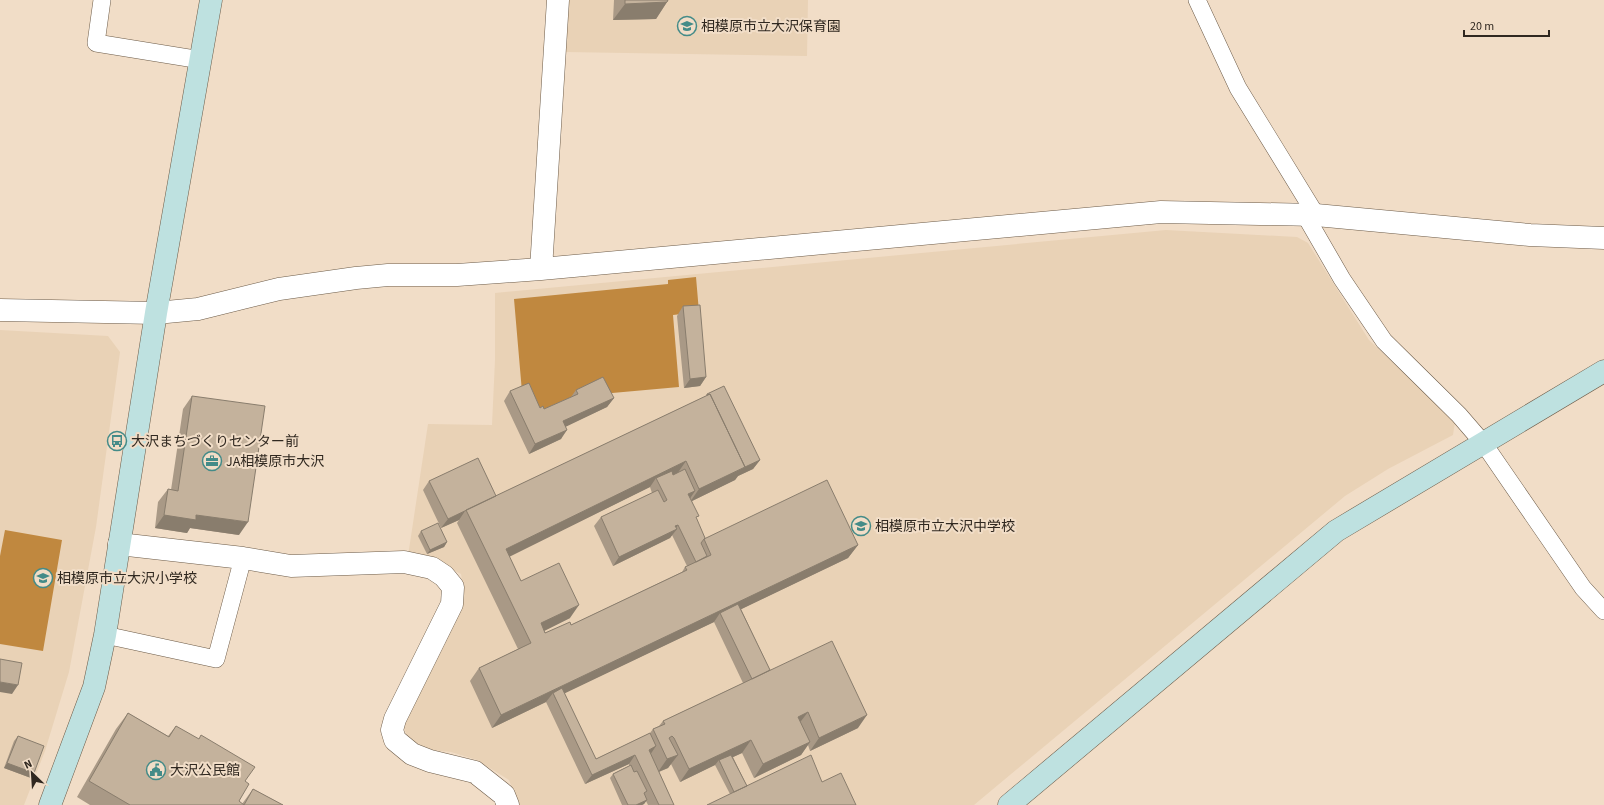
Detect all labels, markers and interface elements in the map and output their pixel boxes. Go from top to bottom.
scale bar [1464,12,1549,38]
school or university icon: 相模原市立大沢保育園 [676,15,698,37]
place label: 相模原市立大沢保育園 [701,17,841,37]
text: 20 m [1470,18,1494,35]
bus stop icon: 大沢まちづくりセンター前 [106,430,128,452]
place label: 大沢まちづくりセンター前 [131,432,299,452]
office icon: JA相模原市大沢 [201,450,223,472]
place label: JA相模原市大沢 [226,452,324,472]
school or university icon: 相模原市立大沢中学校 [850,515,872,537]
place label: 相模原市立大沢中学校 [875,517,1015,537]
school or university icon: 相模原市立大沢小学校 [32,567,54,589]
place label: 相模原市立大沢小学校 [57,569,197,589]
north arrow [12,753,52,793]
text: N [21,756,34,773]
public building icon: 大沢公民館 [145,759,167,781]
place label: 大沢公民館 [170,761,240,781]

